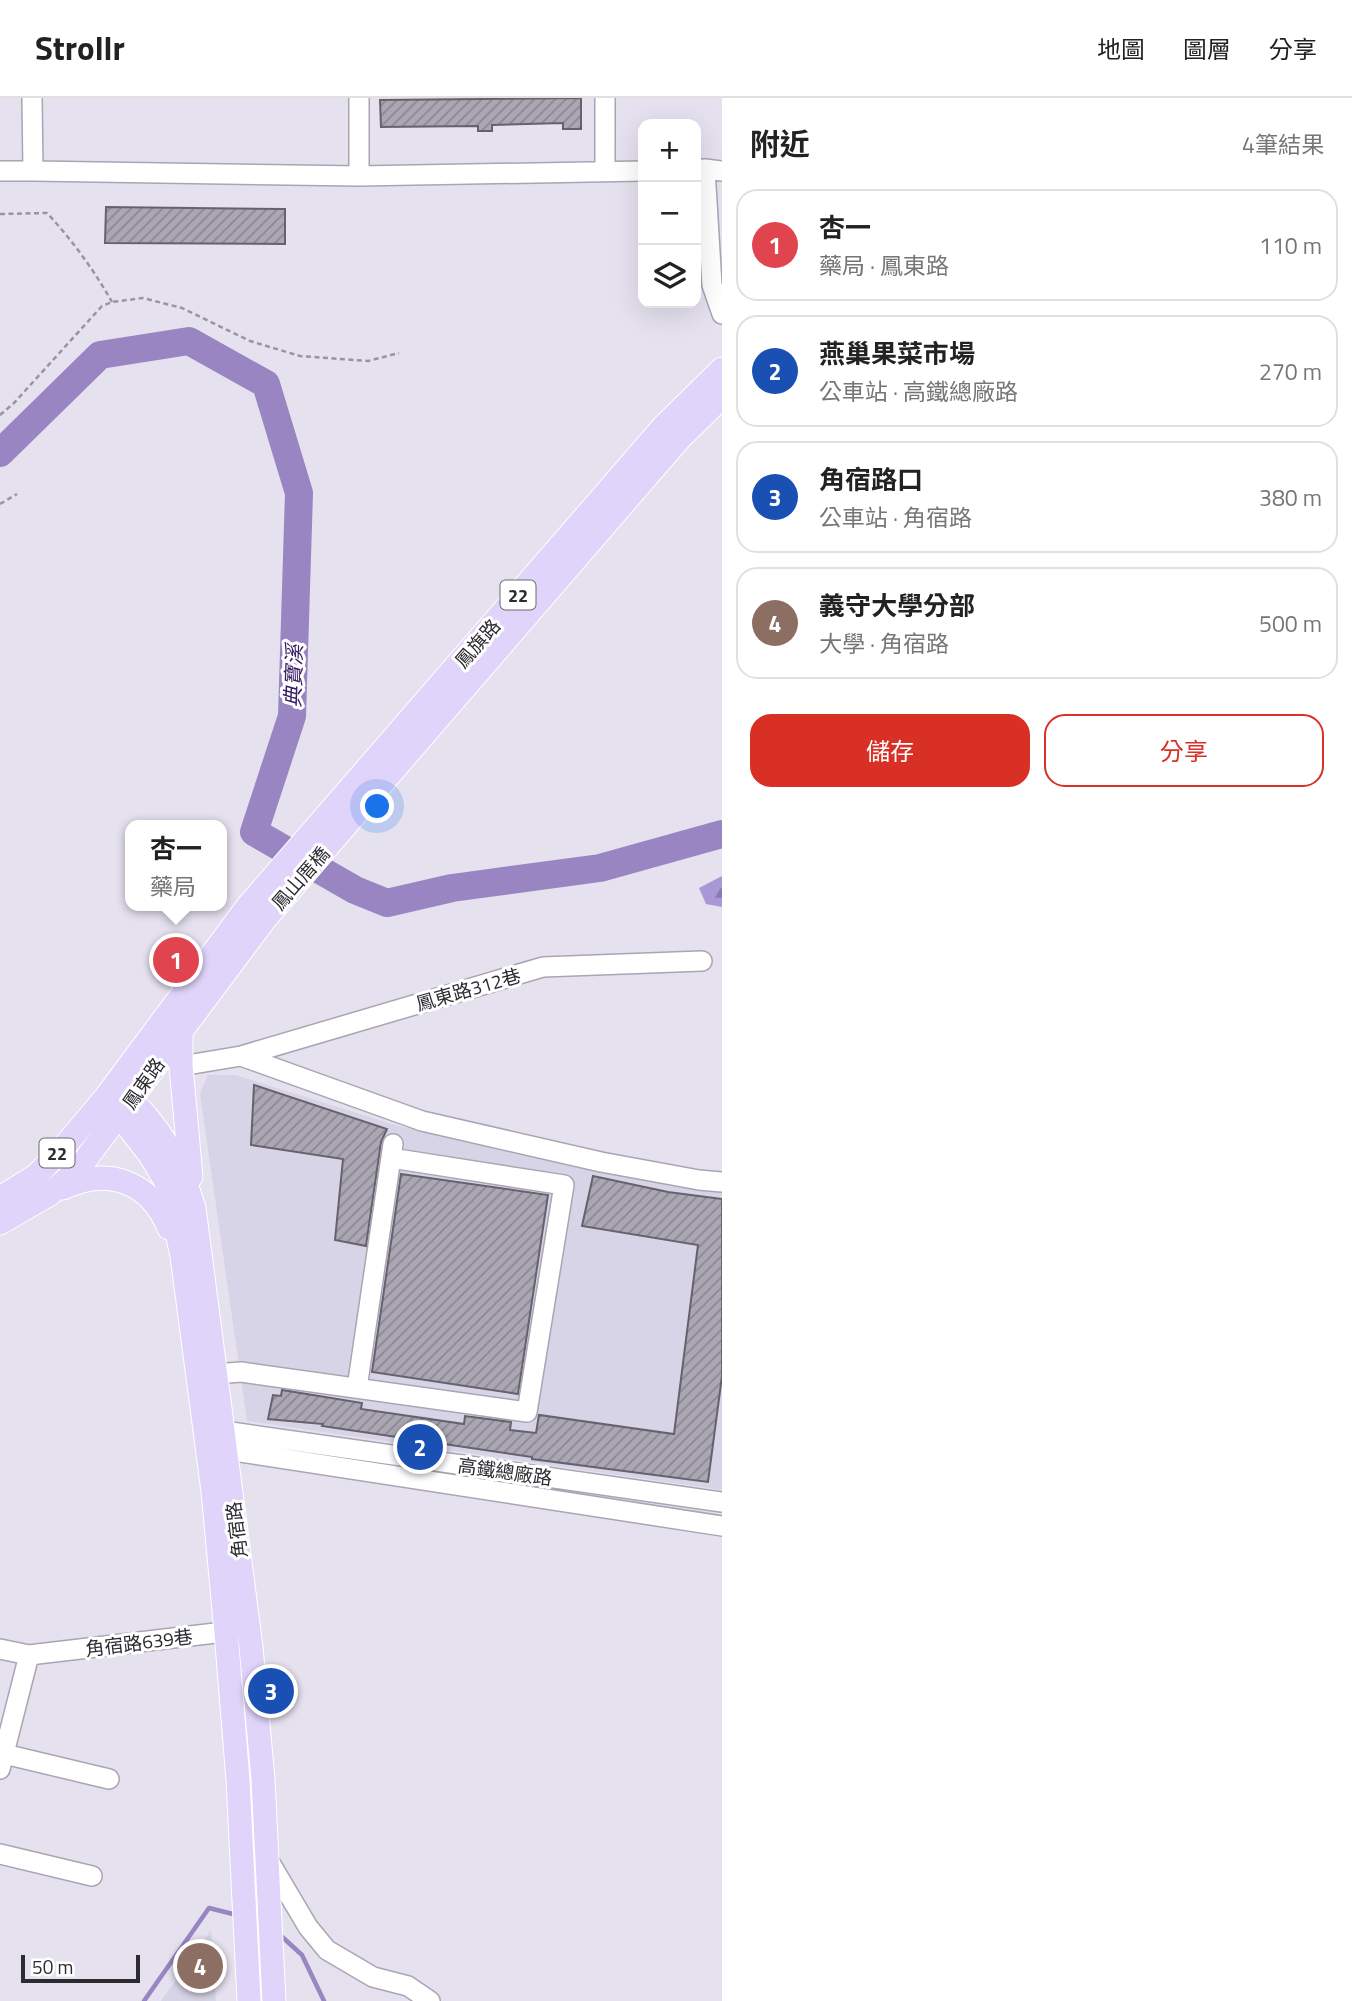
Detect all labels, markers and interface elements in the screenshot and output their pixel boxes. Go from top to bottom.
text: Strollr [35,23,125,73]
text: 地圖 [1097,31,1145,67]
text: 圖層 [1183,31,1231,67]
text: 分享 [1269,31,1317,67]
map controls [638,119,701,308]
button: + [638,119,701,182]
text: 附近 [750,121,810,167]
text: 4筆結果 [1242,127,1324,162]
button: − [638,182,701,245]
text: 杏一 [819,208,871,247]
text: 1 [769,228,781,263]
text: 110 m [1259,228,1322,263]
button: layers [638,245,701,308]
text: 藥局 · 鳳東路 [819,248,949,283]
text: 燕巢果菜市場 [819,334,975,373]
text: 2 [769,354,781,389]
text: 270 m [1259,354,1322,389]
text: 公車站 · 高鐵總廠路 [819,374,1018,409]
text: 角宿路口 [819,460,923,499]
text: 3 [769,480,781,515]
text: 380 m [1259,480,1322,515]
text: 公車站 · 角宿路 [819,500,972,535]
road number: 22 [500,580,536,610]
text: 義守大學分部 [819,586,975,625]
text: 4 [769,606,781,641]
text: 500 m [1259,606,1322,641]
street label: 鳳旗路 [447,612,507,674]
text: 大學 · 角宿路 [819,626,949,661]
water label: 典寶溪 [276,641,310,708]
button: 儲存 [750,714,1030,787]
button: 分享 [1044,714,1324,787]
your location [360,789,394,823]
popup [125,820,227,911]
text: 杏一 [150,829,202,868]
street label: 鳳山厝橋 [264,840,336,916]
text: 藥局 [150,869,196,904]
pin: 1 [153,934,199,986]
street label: 鳳東路312巷 [412,960,524,1018]
street label: 鳳東路 [115,1051,171,1115]
road number: 22 [40,1138,74,1168]
pin: 2 [397,1421,443,1473]
street label: 高鐵總廠路 [456,1450,554,1492]
street label: 角宿路 [218,1500,254,1560]
street label: 角宿路639巷 [84,1621,194,1663]
pin: 3 [248,1665,294,1717]
pin: 4 [177,1940,223,1992]
scale bar [21,1952,140,1984]
text: 50 m [32,1952,73,1981]

